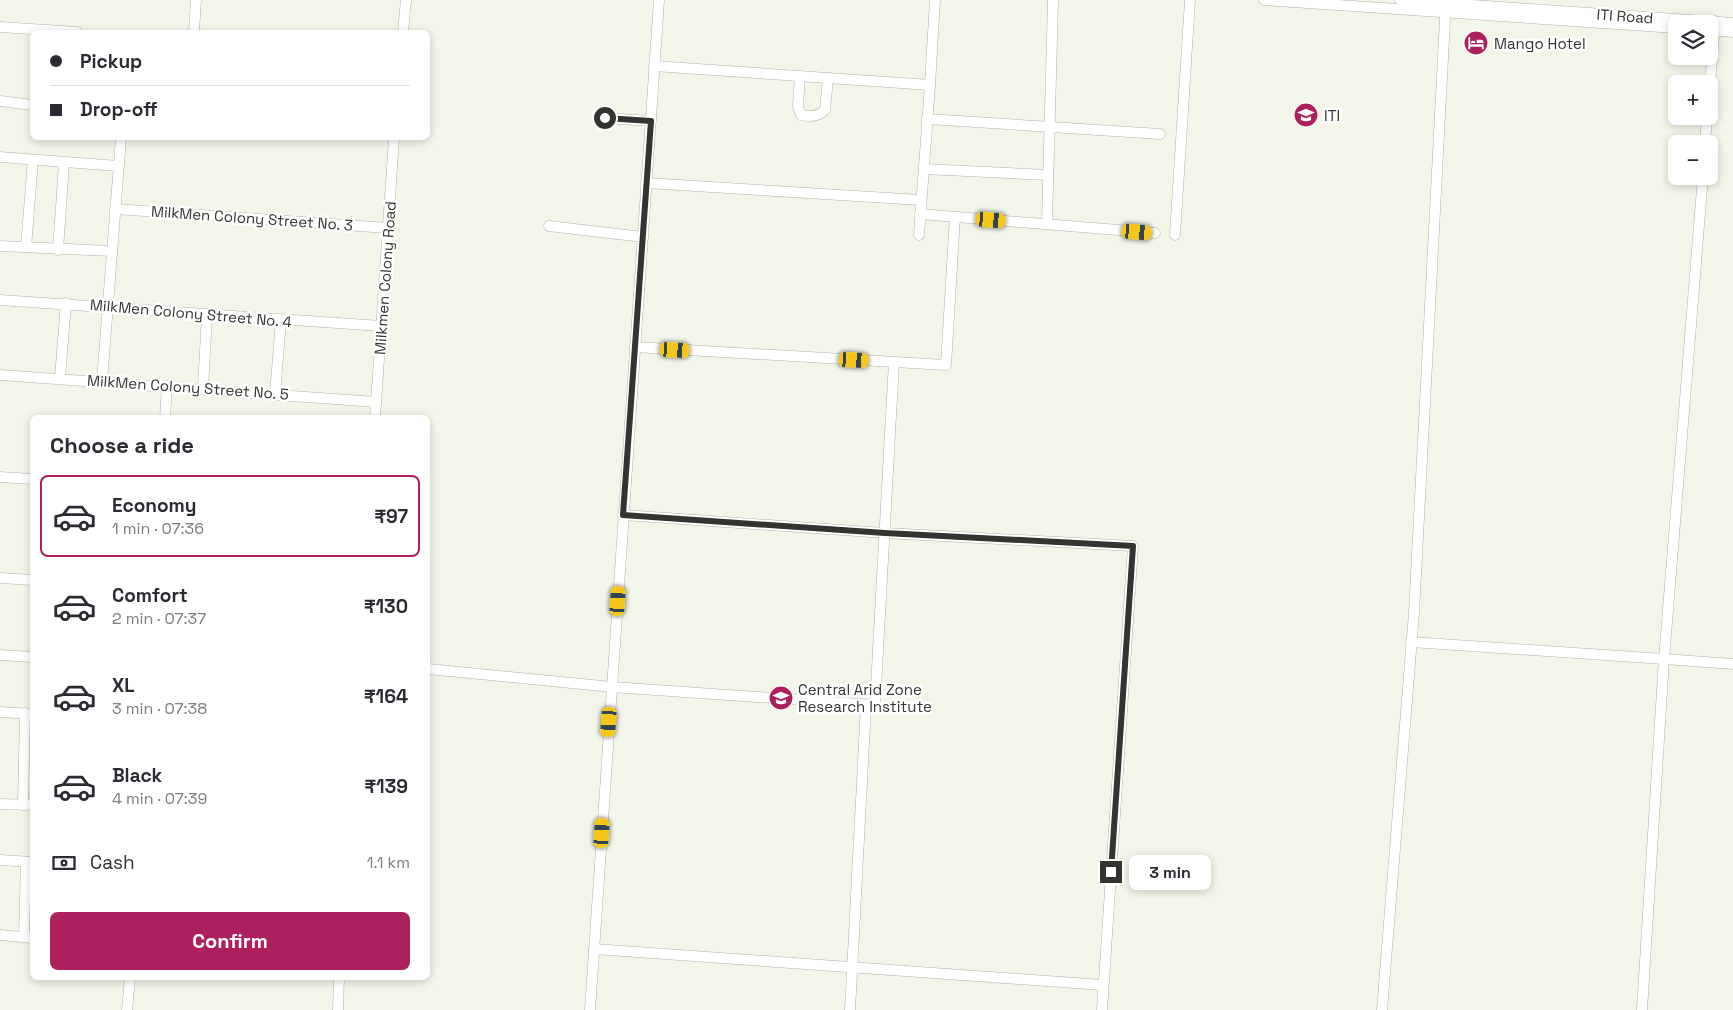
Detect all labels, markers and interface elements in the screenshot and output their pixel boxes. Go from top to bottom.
street label: ITI Road [1596,5,1654,27]
map controls [1668,15,1718,185]
button: layers [1668,15,1718,65]
hotel icon: Mango Hotel [1463,30,1489,56]
place label: Mango Hotel [1494,34,1586,53]
text: Pickup [80,49,142,74]
button: + [1668,75,1718,125]
text: Drop-off [80,97,158,122]
school or university icon: ITI [1293,102,1319,128]
place label: ITI [1324,106,1340,125]
route start [594,107,616,129]
button: − [1668,135,1718,185]
street label: MilkMen Colony Street No. 3 [150,201,354,235]
street label: Milkmen Colony Road [370,201,400,355]
car [975,211,1006,229]
car [1121,223,1152,241]
street label: MilkMen Colony Street No. 4 [89,295,293,331]
car [659,342,690,358]
car [838,352,869,368]
street label: MilkMen Colony Street No. 5 [86,370,290,404]
text: Choose a ride [50,431,194,459]
text: Economy [112,493,196,518]
icon: car [52,494,97,539]
text: ₹97 [374,504,408,529]
text: 1 min · 07:36 [112,518,204,539]
text: Comfort [112,583,188,608]
icon: car [52,584,97,629]
car [609,586,626,616]
text: ₹130 [364,594,408,619]
text: 2 min · 07:37 [112,608,206,629]
text: XL [112,673,135,698]
icon: car [52,674,97,719]
place label: Central Arid Zone Research Institute [798,680,932,716]
text: ₹164 [364,684,408,709]
school or university icon: Central Arid Zone Research Institute [768,685,794,711]
text: 3 min · 07:38 [112,698,207,719]
car [600,707,617,737]
text: Black [112,763,162,788]
icon: car [52,764,97,809]
text: ₹139 [364,774,408,799]
text: 4 min · 07:39 [112,788,207,809]
car [593,818,610,848]
icon: cash [50,849,78,877]
text: Cash [90,850,135,875]
text: 1.1 km [367,852,410,873]
callout: 3 min [1128,854,1211,890]
route end [1100,861,1122,883]
text: 3 min [1149,862,1191,883]
button: Confirm [50,912,410,970]

